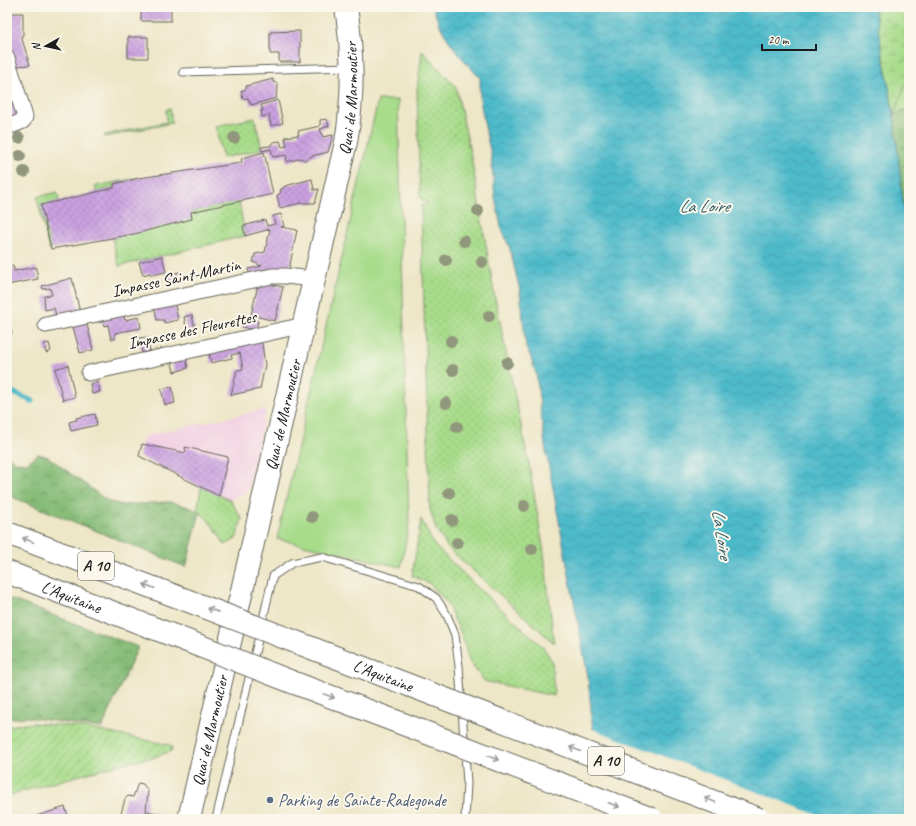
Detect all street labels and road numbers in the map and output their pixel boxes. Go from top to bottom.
street label: Quai de Marmoutier [333,39,362,156]
street label: Impasse Saint-Martin [110,254,244,302]
street label: Impasse des Fleurettes [126,306,259,354]
street label: Quai de Marmoutier [260,356,306,472]
road number: A 10 [78,552,114,580]
street label: L'Aquitaine [39,576,106,618]
street label: L'Aquitaine [350,654,417,697]
street label: Quai de Marmoutier [187,671,233,788]
road number: A 10 [588,747,624,775]

